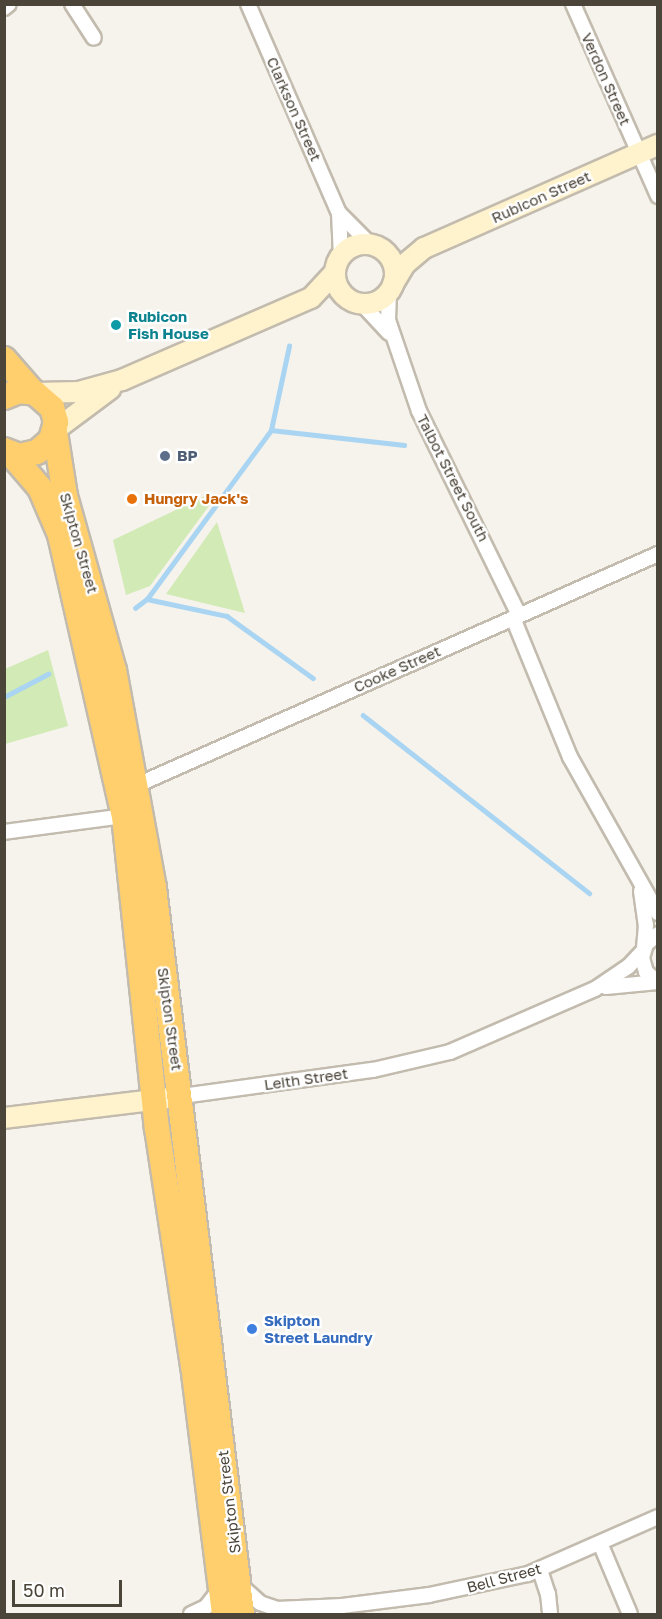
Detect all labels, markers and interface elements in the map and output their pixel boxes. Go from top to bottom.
street label: Verdon Street [578,30,634,128]
street label: Clarkson Street [263,54,325,164]
street label: Rubicon Street [489,167,593,227]
place label: Rubicon Fish House [128,307,209,342]
marker: Rubicon Fish House [109,318,123,332]
street label: Talbot Street South [413,411,493,545]
place label: BP [177,447,198,465]
marker: BP [158,449,172,463]
place label: Hungry Jack's [144,490,248,508]
street label: Skipton Street [56,491,102,595]
marker: Hungry Jack's [125,492,139,506]
street label: Cooke Street [351,642,443,696]
street label: Skipton Street [154,966,186,1072]
street label: Leith Street [263,1064,349,1094]
place label: Skipton Street Laundry [264,1311,373,1346]
marker: Skipton Street Laundry [245,1322,259,1336]
street label: Skipton Street [214,1449,244,1555]
street label: Bell Street [465,1559,543,1597]
scale bar [15,1568,124,1606]
text: 50 m [23,1579,65,1601]

